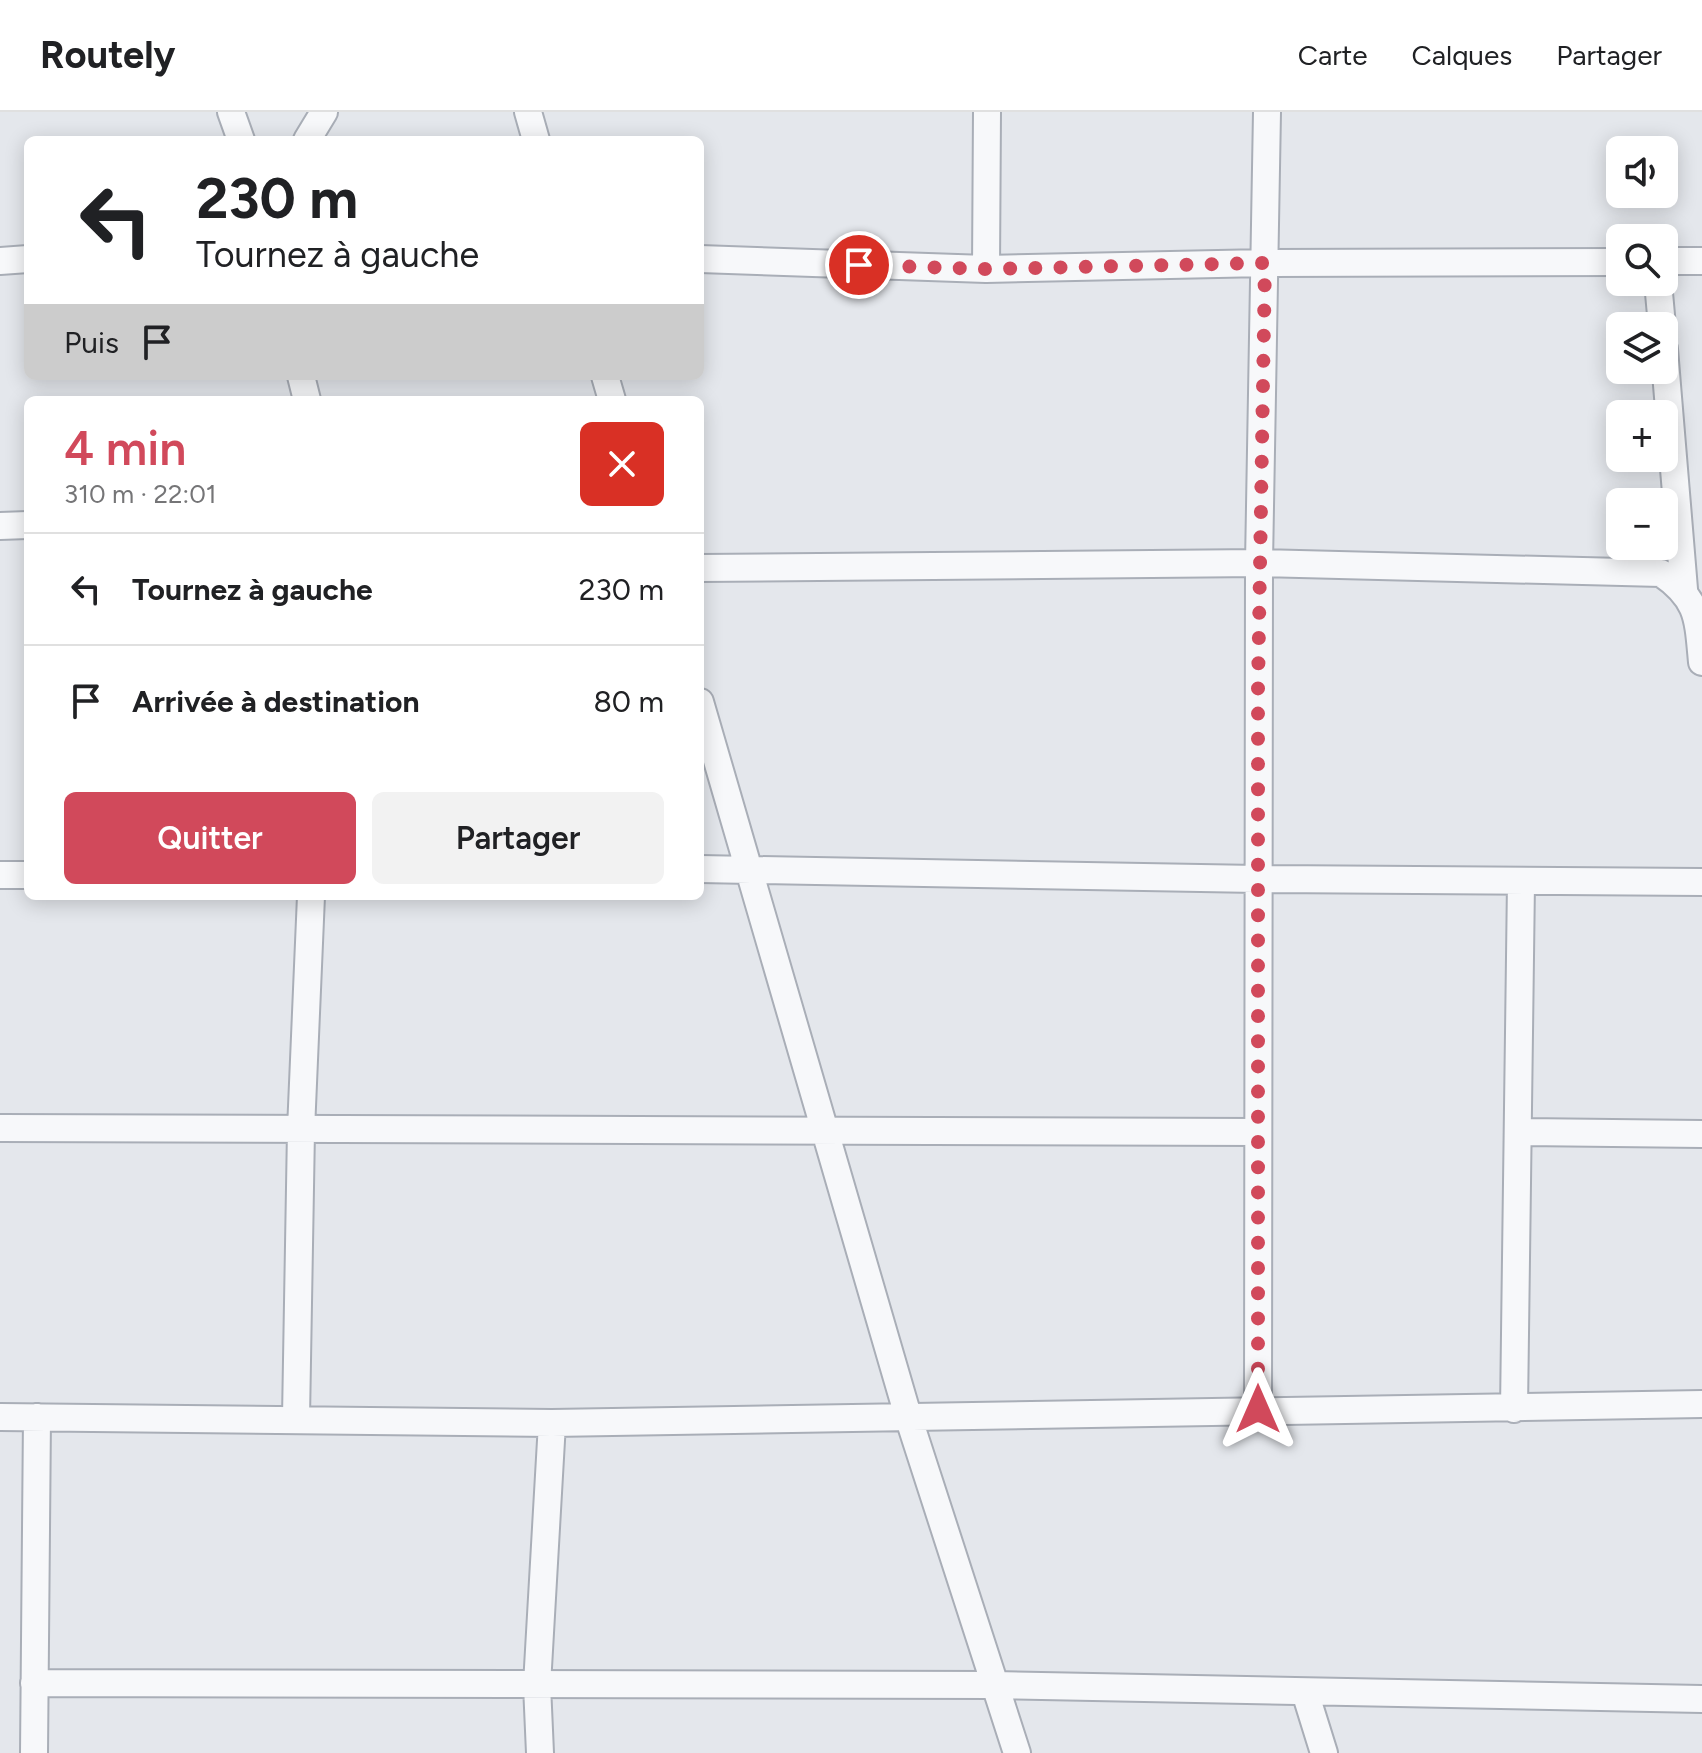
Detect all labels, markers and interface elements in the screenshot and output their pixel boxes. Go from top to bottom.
text: Routely [40,32,175,78]
text: Carte [1298,38,1368,72]
text: Calques [1412,38,1512,72]
text: Partager [1556,38,1662,72]
map controls [1606,136,1678,560]
button: sound [1606,136,1678,208]
text: 230 m [196,165,358,232]
icon: left [64,168,168,272]
button: search [1606,224,1678,296]
pin [825,231,893,299]
text: Tournez à gauche [196,233,479,276]
icon: arrive [837,243,881,287]
button: layers [1606,312,1678,384]
icon: arrive [135,320,179,364]
text: Puis [64,324,119,361]
button: + [1606,400,1678,472]
text: 4 min [64,419,186,477]
button: close [580,422,664,506]
text: 310 m · 22:01 [64,478,217,510]
button: − [1606,488,1678,560]
icon: left [64,567,108,611]
text: Tournez à gauche [132,571,373,608]
text: 230 m [579,571,664,608]
icon: arrive [64,679,108,723]
text: Arrivée à destination [132,683,419,720]
text: 80 m [593,683,664,720]
button: Quitter [64,792,356,884]
button: Partager [372,792,664,884]
position arrow [1216,1367,1300,1451]

